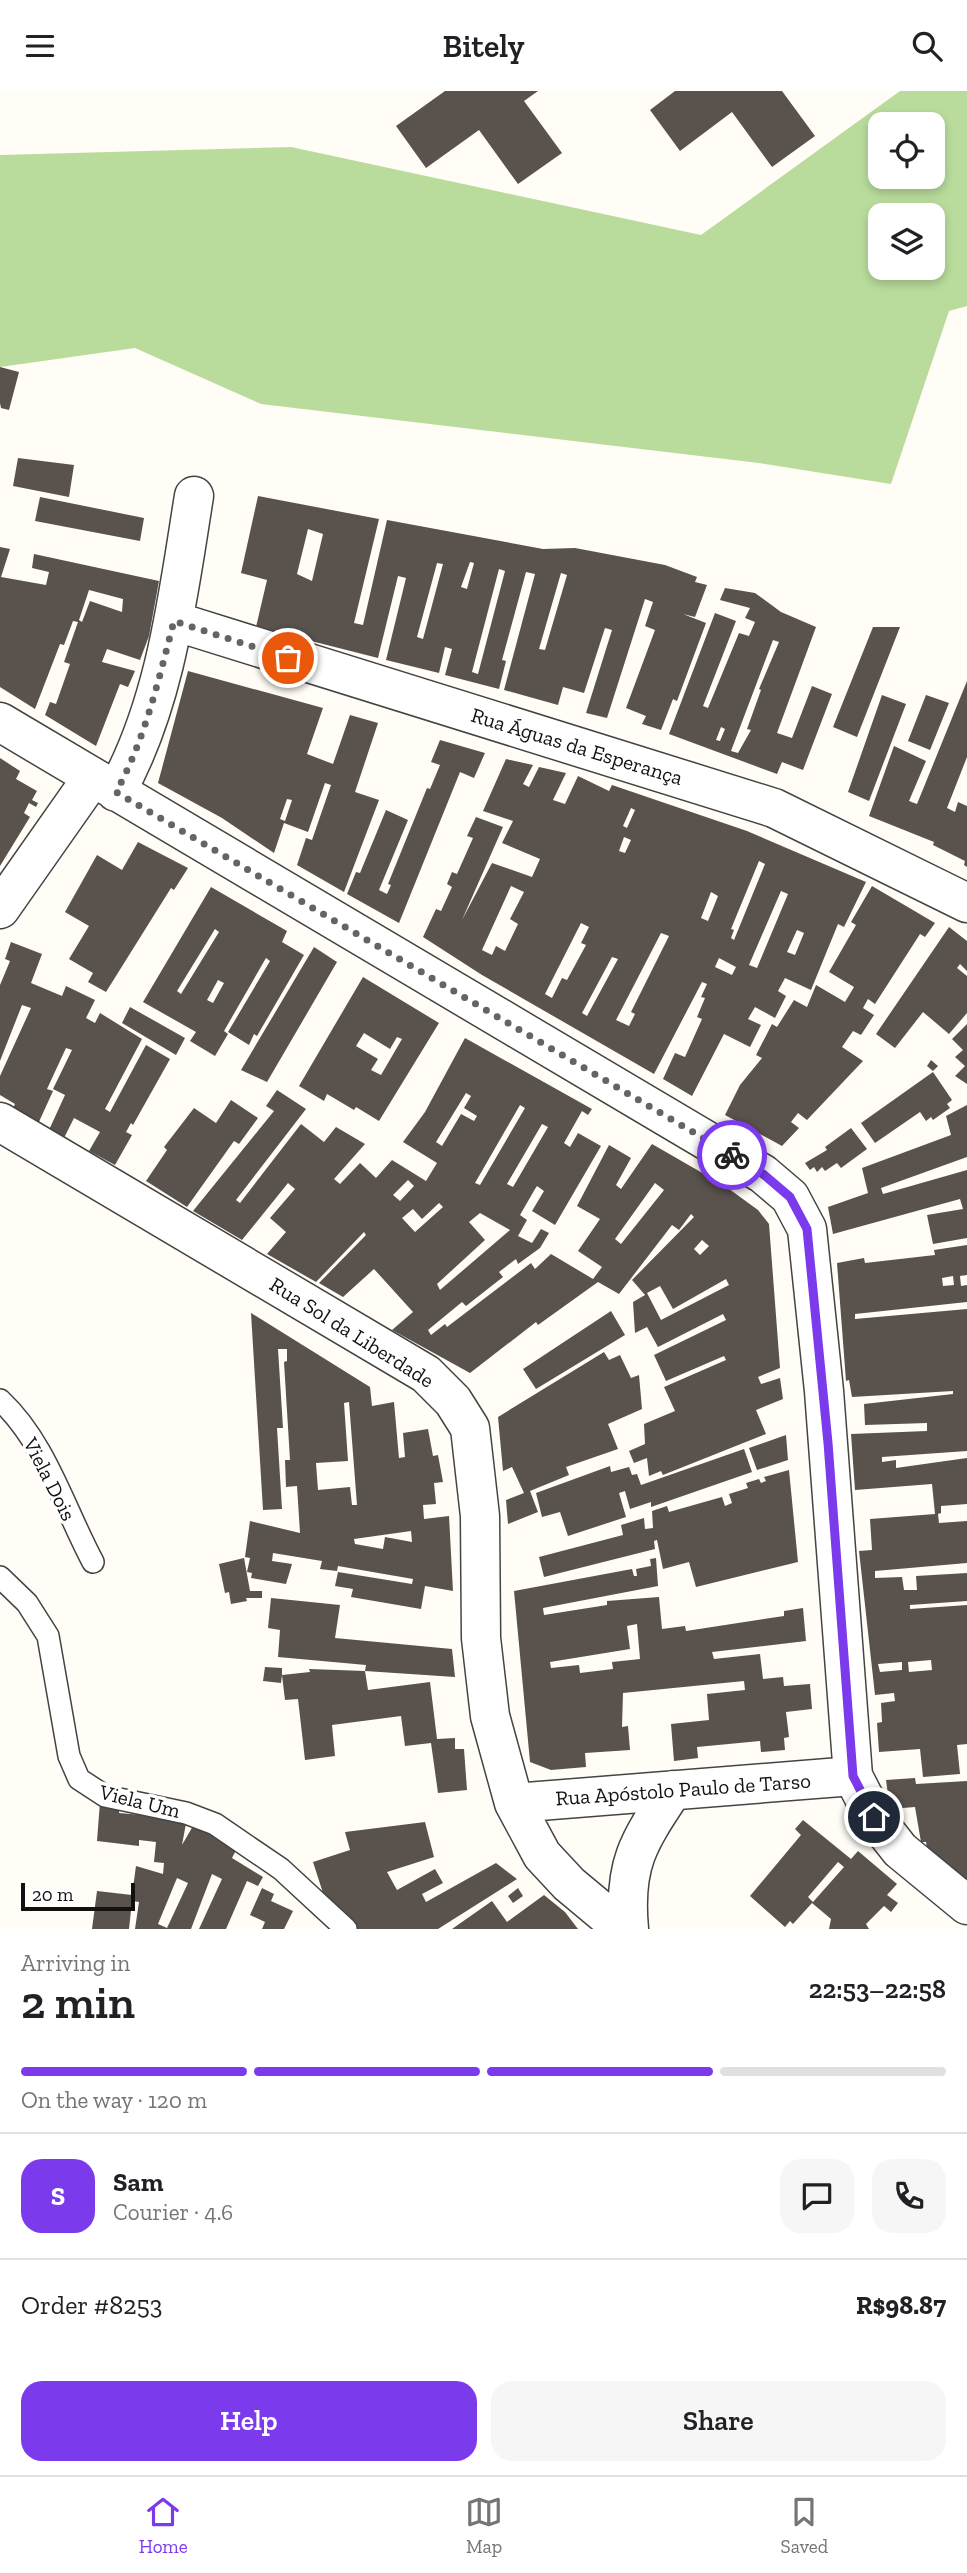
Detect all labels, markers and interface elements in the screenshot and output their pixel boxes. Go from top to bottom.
icon: menu [21,27,59,65]
text: Bitely [443,27,524,65]
icon: search [908,27,946,65]
map controls [868,112,945,280]
button: locate [868,112,945,189]
button: layers [868,203,945,280]
pin [258,628,318,688]
icon: bag [269,639,307,677]
street label: Rua Águas da Esperança [468,702,686,790]
courier [697,1120,767,1190]
icon: bike [713,1136,751,1174]
street label: Rua Sol da Liberdade [265,1271,439,1393]
street label: Viela Dois [18,1432,82,1525]
street label: Rua Apóstolo Paulo de Tarso [555,1768,811,1810]
street label: Viela Um [96,1779,183,1823]
pin [844,1787,904,1847]
icon: home [855,1798,893,1836]
scale bar [21,1880,135,1912]
text: 20 m [32,1883,73,1906]
text: Arriving in [21,1949,130,1977]
text: 22:53–22:58 [809,1973,946,2005]
text: 2 min [21,1975,135,2030]
text: On the way · 120 m [21,2086,207,2114]
button: chat [780,2159,854,2233]
button: phone [872,2159,946,2233]
text: Sam [113,2166,163,2198]
text: S [51,2180,65,2212]
text: Courier · 4.6 [113,2198,233,2226]
text: Order #8253 [21,2289,163,2321]
text: R$98.87 [856,2289,946,2321]
button: Help [21,2381,477,2461]
button: Share [491,2381,946,2461]
tab: Home [139,2493,188,2558]
tab: Map [465,2493,503,2558]
tab: Saved [781,2493,828,2558]

